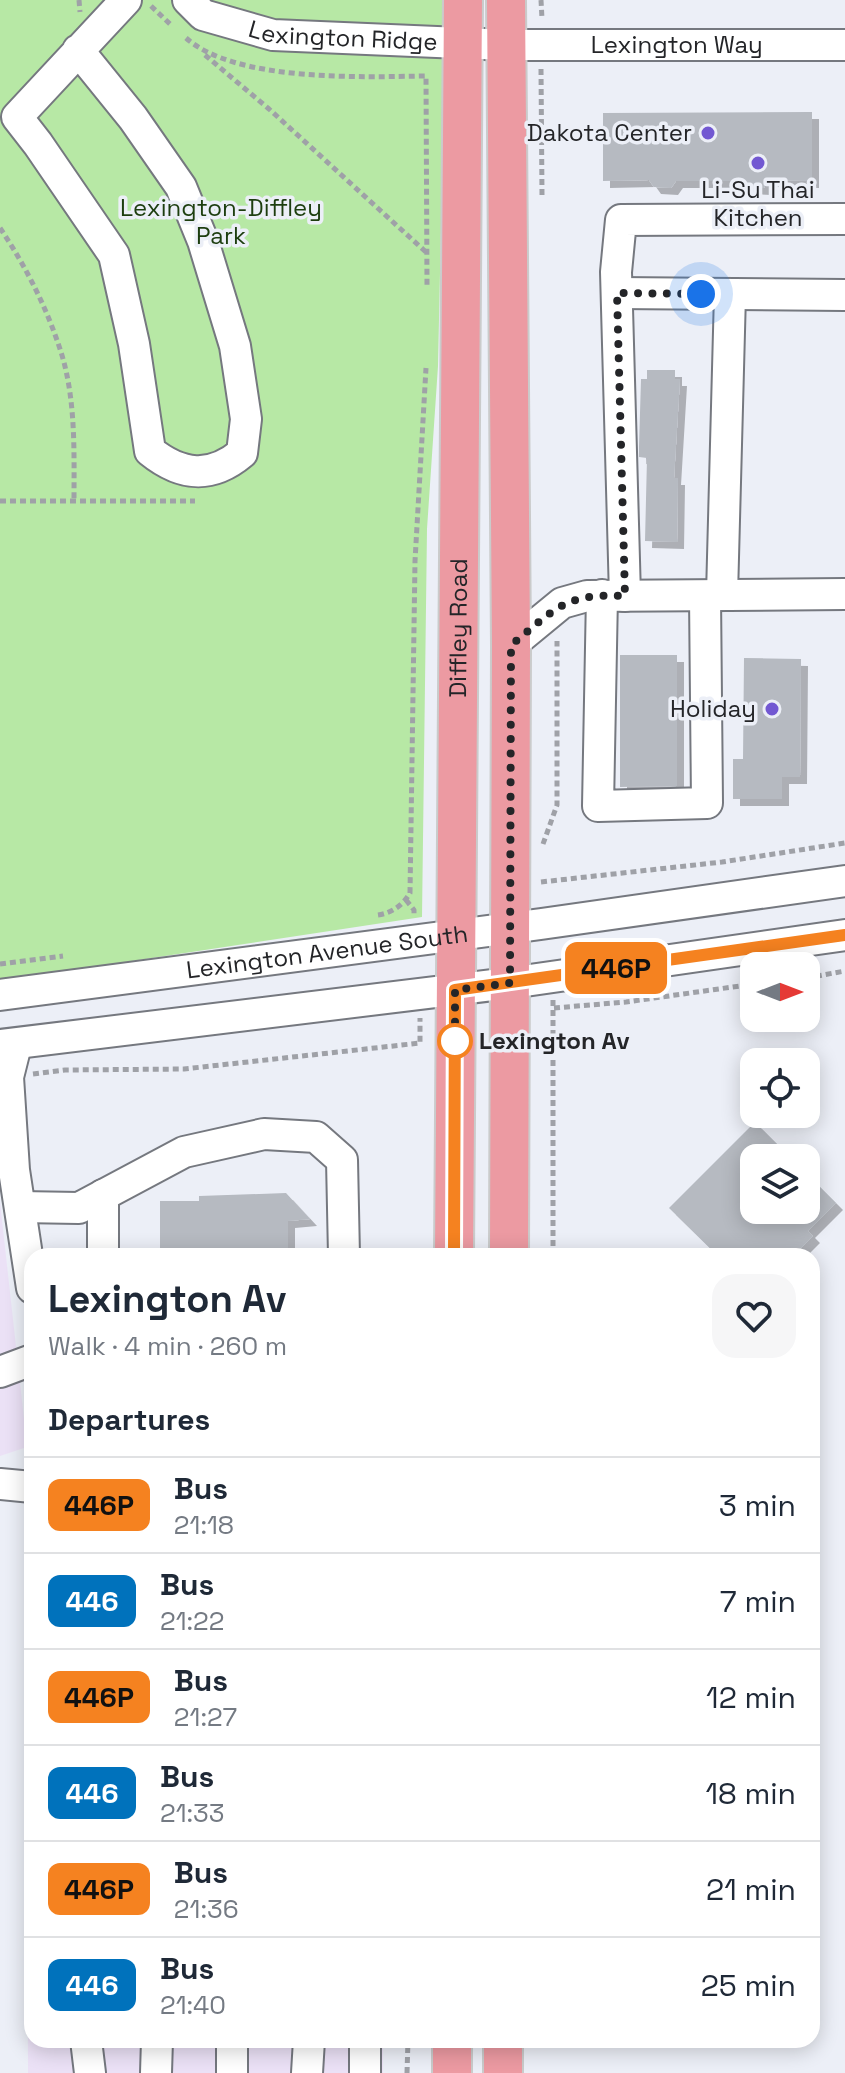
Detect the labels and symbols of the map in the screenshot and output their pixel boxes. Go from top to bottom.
street label: Lexington Ridge [245,13,438,57]
street label: Lexington Way [591,29,763,60]
place label: Dakota Center [527,117,692,148]
marker: Dakota Center [699,124,717,142]
marker: Li-Su Thai Kitchen [749,154,767,172]
place label: Li-Su Thai Kitchen [701,174,815,233]
park label: Lexington-Diffley Park [120,192,322,251]
your location [681,274,721,314]
street label: Diffley Road [442,558,474,698]
place label: Holiday [670,693,756,724]
marker: Holiday [763,700,781,718]
street label: Lexington Avenue South [184,918,470,985]
line badge: 446P [560,942,672,994]
north arrow [740,952,820,1032]
marker: Lexington Av [438,1024,472,1058]
place label: Lexington Av [479,1025,630,1056]

